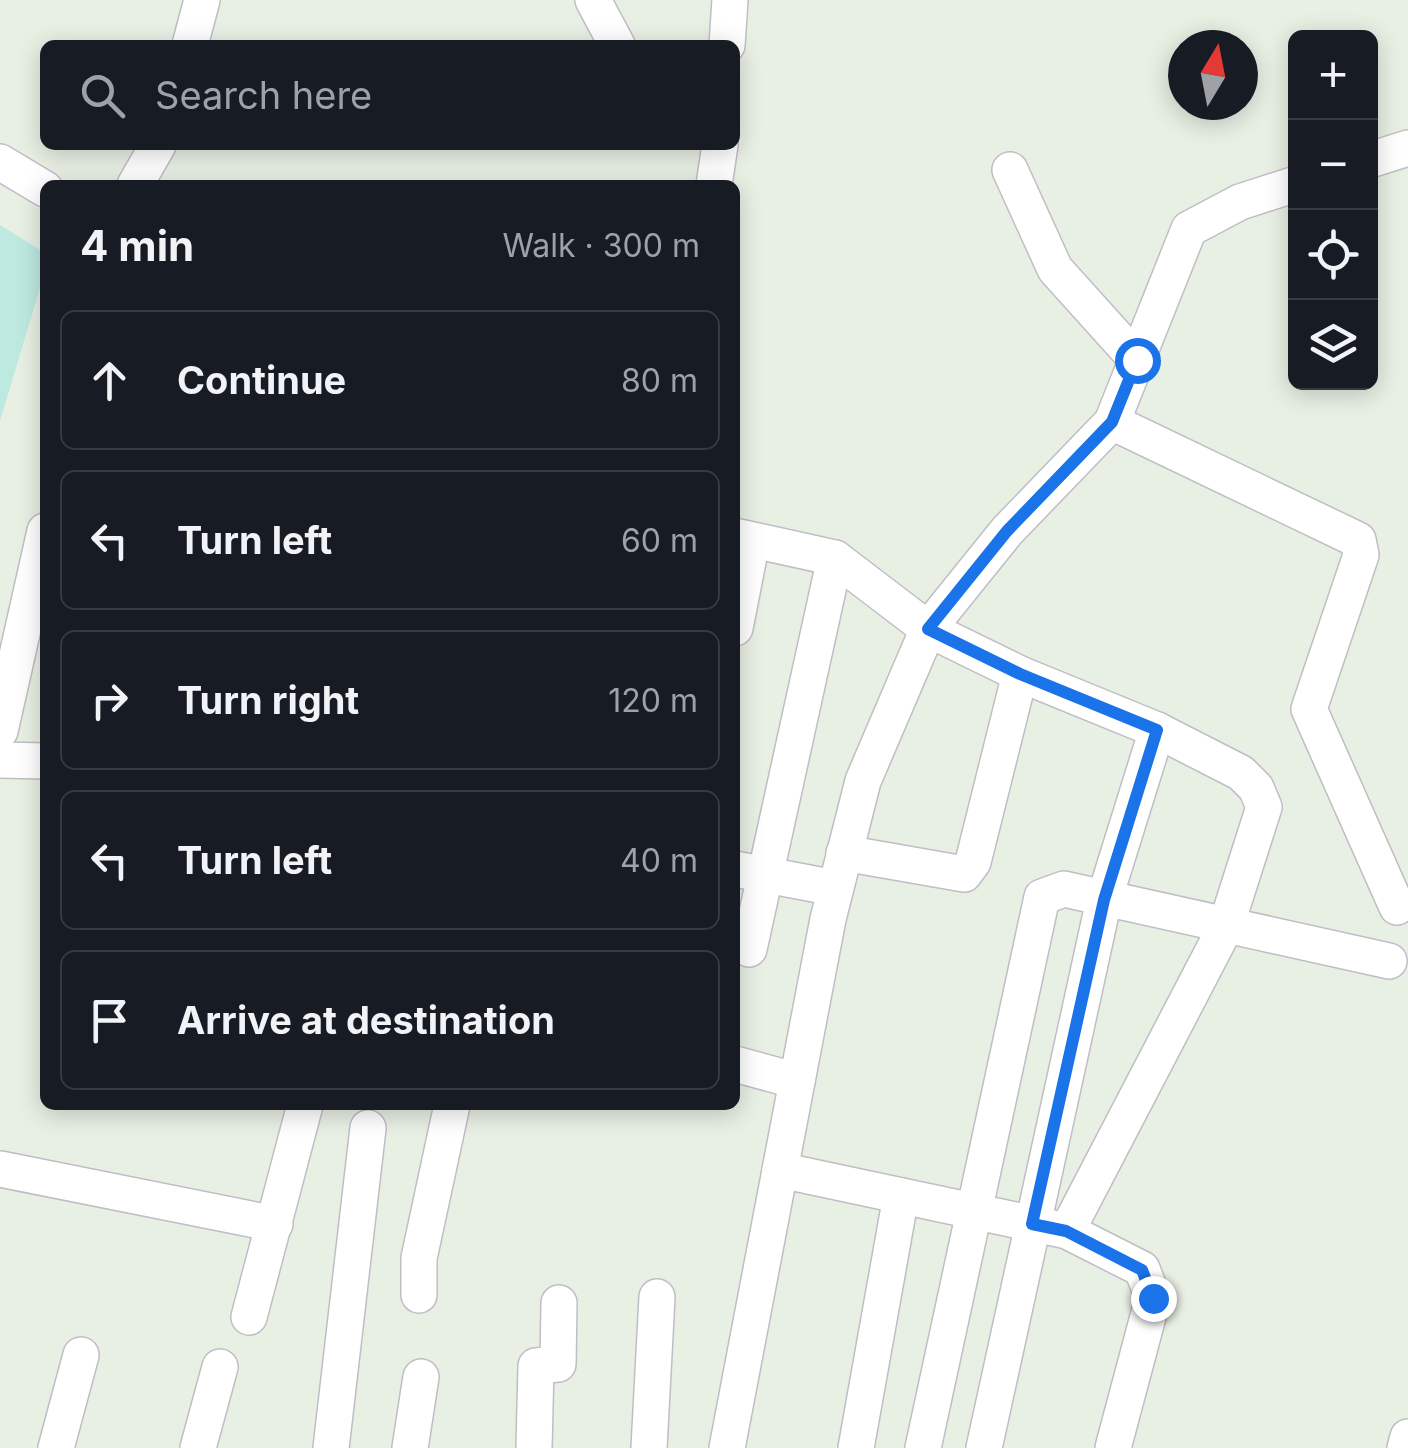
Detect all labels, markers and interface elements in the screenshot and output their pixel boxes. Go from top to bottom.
north arrow [1168,30,1258,120]
map controls [1288,30,1378,390]
button: + [1288,30,1378,120]
search box [40,40,740,150]
icon: search [75,68,130,123]
text: Search here [155,72,372,118]
button: − [1288,120,1378,210]
button: locate [1288,210,1378,300]
text: 4 min [80,220,194,271]
text: Walk · 300 m [502,226,700,265]
button: layers [1288,300,1378,390]
route start [1115,338,1161,384]
icon: ahead [82,353,137,408]
text: Continue [177,357,346,403]
text: 80 m [621,361,698,400]
icon: left [82,513,137,568]
text: Turn left [177,517,332,563]
text: 60 m [621,521,698,560]
icon: right [82,673,137,728]
text: Turn right [177,677,359,723]
text: 120 m [608,681,698,720]
icon: left [82,833,137,888]
text: Turn left [177,837,332,883]
text: 40 m [620,841,698,880]
icon: arrive [82,993,137,1048]
text: Arrive at destination [177,997,555,1043]
route end [1131,1276,1177,1322]

